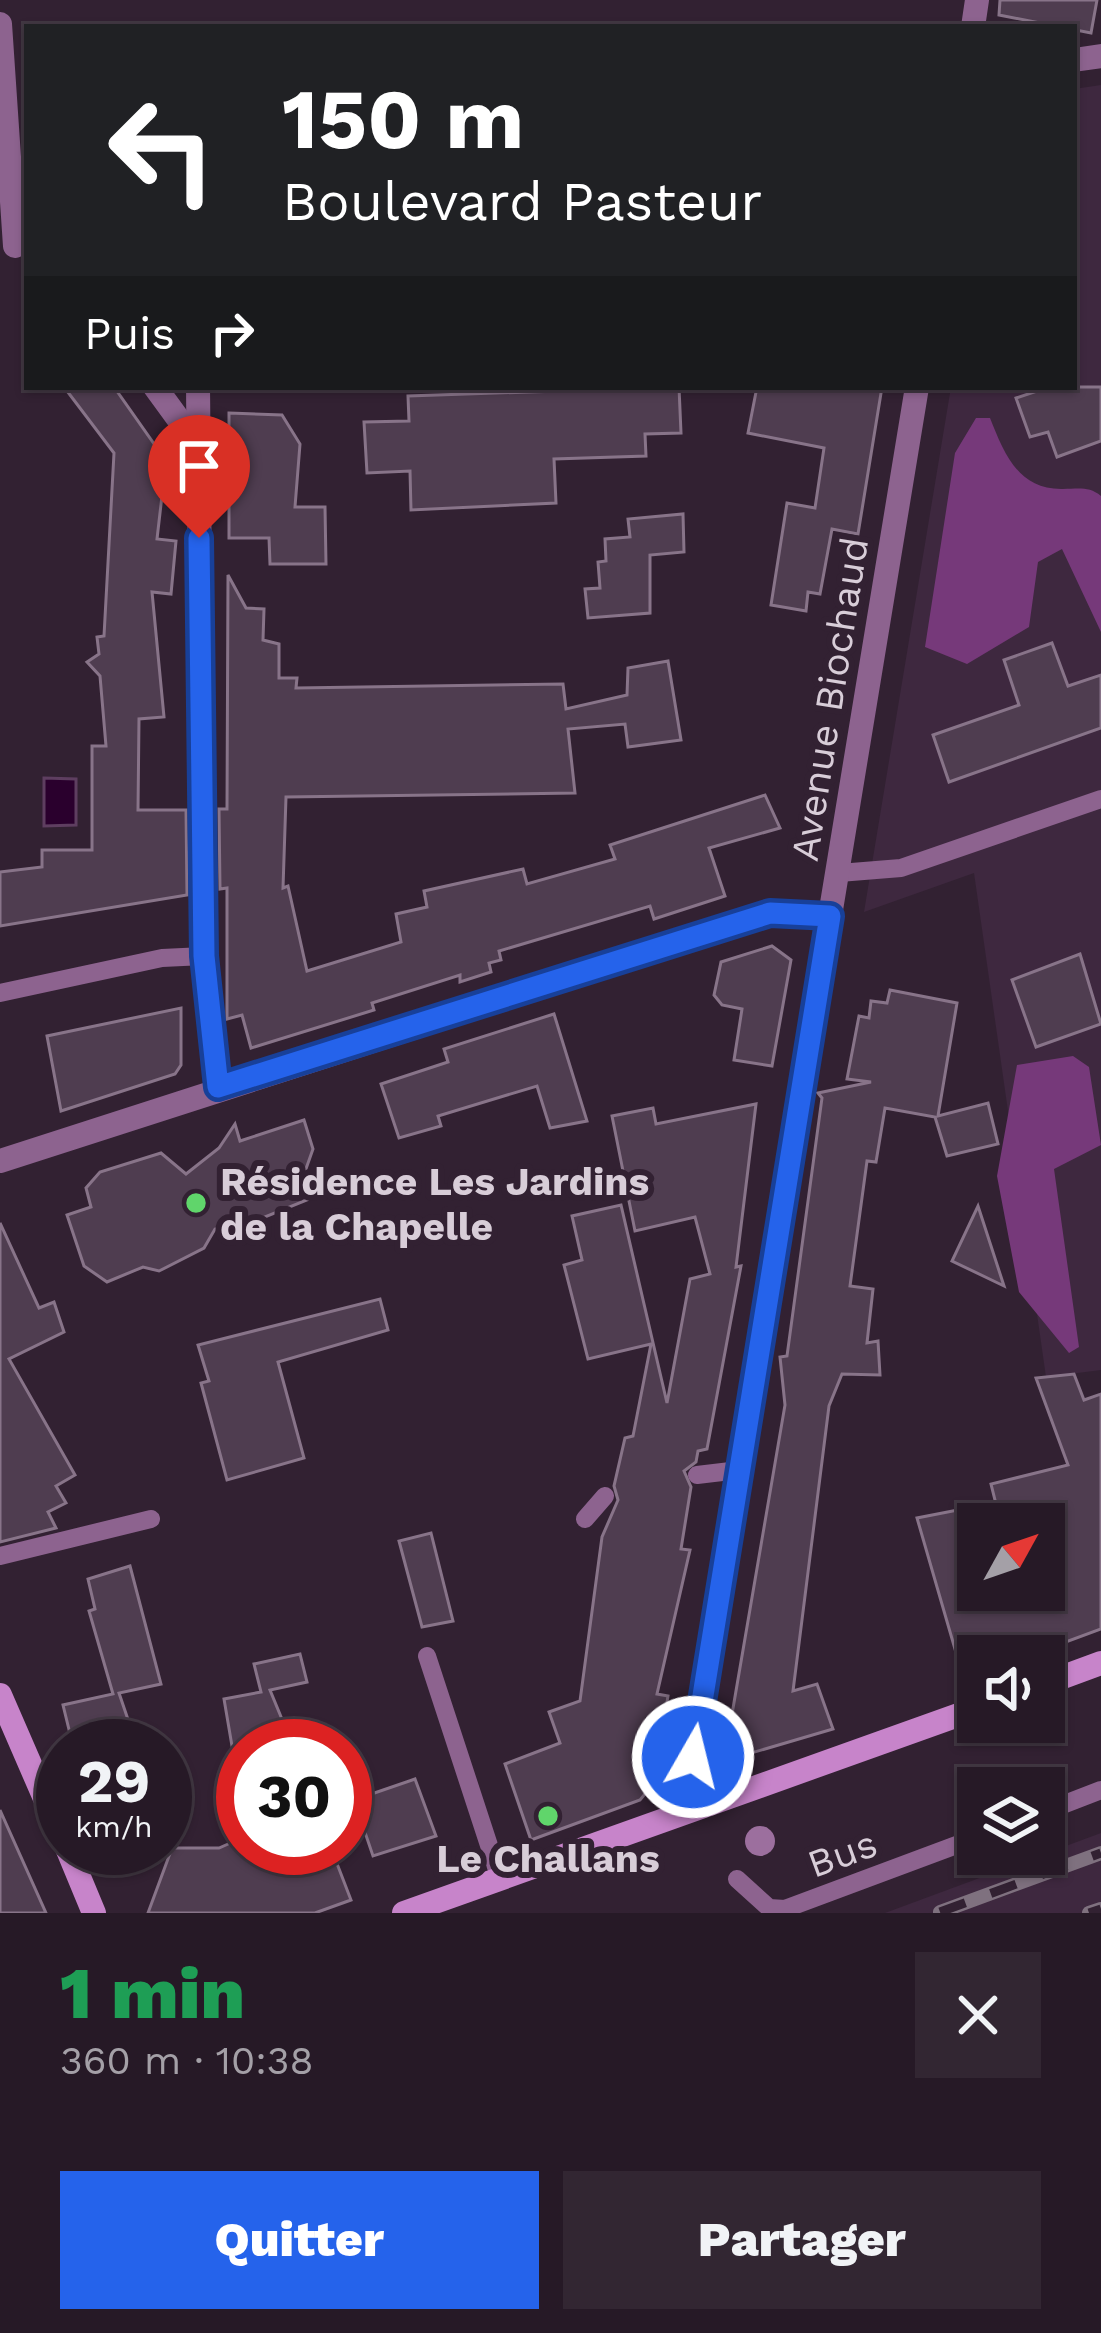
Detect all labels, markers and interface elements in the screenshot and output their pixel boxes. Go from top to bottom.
text: 150 m [282,70,524,168]
icon: left [84,72,240,228]
text: Boulevard Pasteur [282,170,762,233]
icon: right [199,300,265,366]
text: Puis [84,307,175,360]
pin [148,415,250,538]
icon: arrive [166,433,232,499]
street label: Avenue Biochaud [782,534,877,864]
place label: Résidence Les Jardins de la Chapelle [220,1159,649,1249]
marker: Résidence Les Jardins de la Chapelle [183,1190,209,1216]
north arrow [957,1503,1065,1611]
map controls [957,1503,1065,1875]
button: sound [957,1635,1065,1743]
position arrow [630,1694,756,1820]
speed limit sign: 30 [216,1719,372,1875]
text: 29 [78,1746,150,1817]
button: layers [957,1767,1065,1875]
marker: Le Challans [535,1803,561,1829]
text: km/h [75,1809,153,1844]
street label: Bus [802,1820,883,1887]
place label: Le Challans [436,1836,660,1881]
text: 1 min [60,1951,245,2035]
button: close [915,1952,1041,2078]
text: 360 m · 10:38 [60,2038,314,2083]
button: Quitter [60,2171,539,2309]
button: Partager [563,2171,1041,2309]

